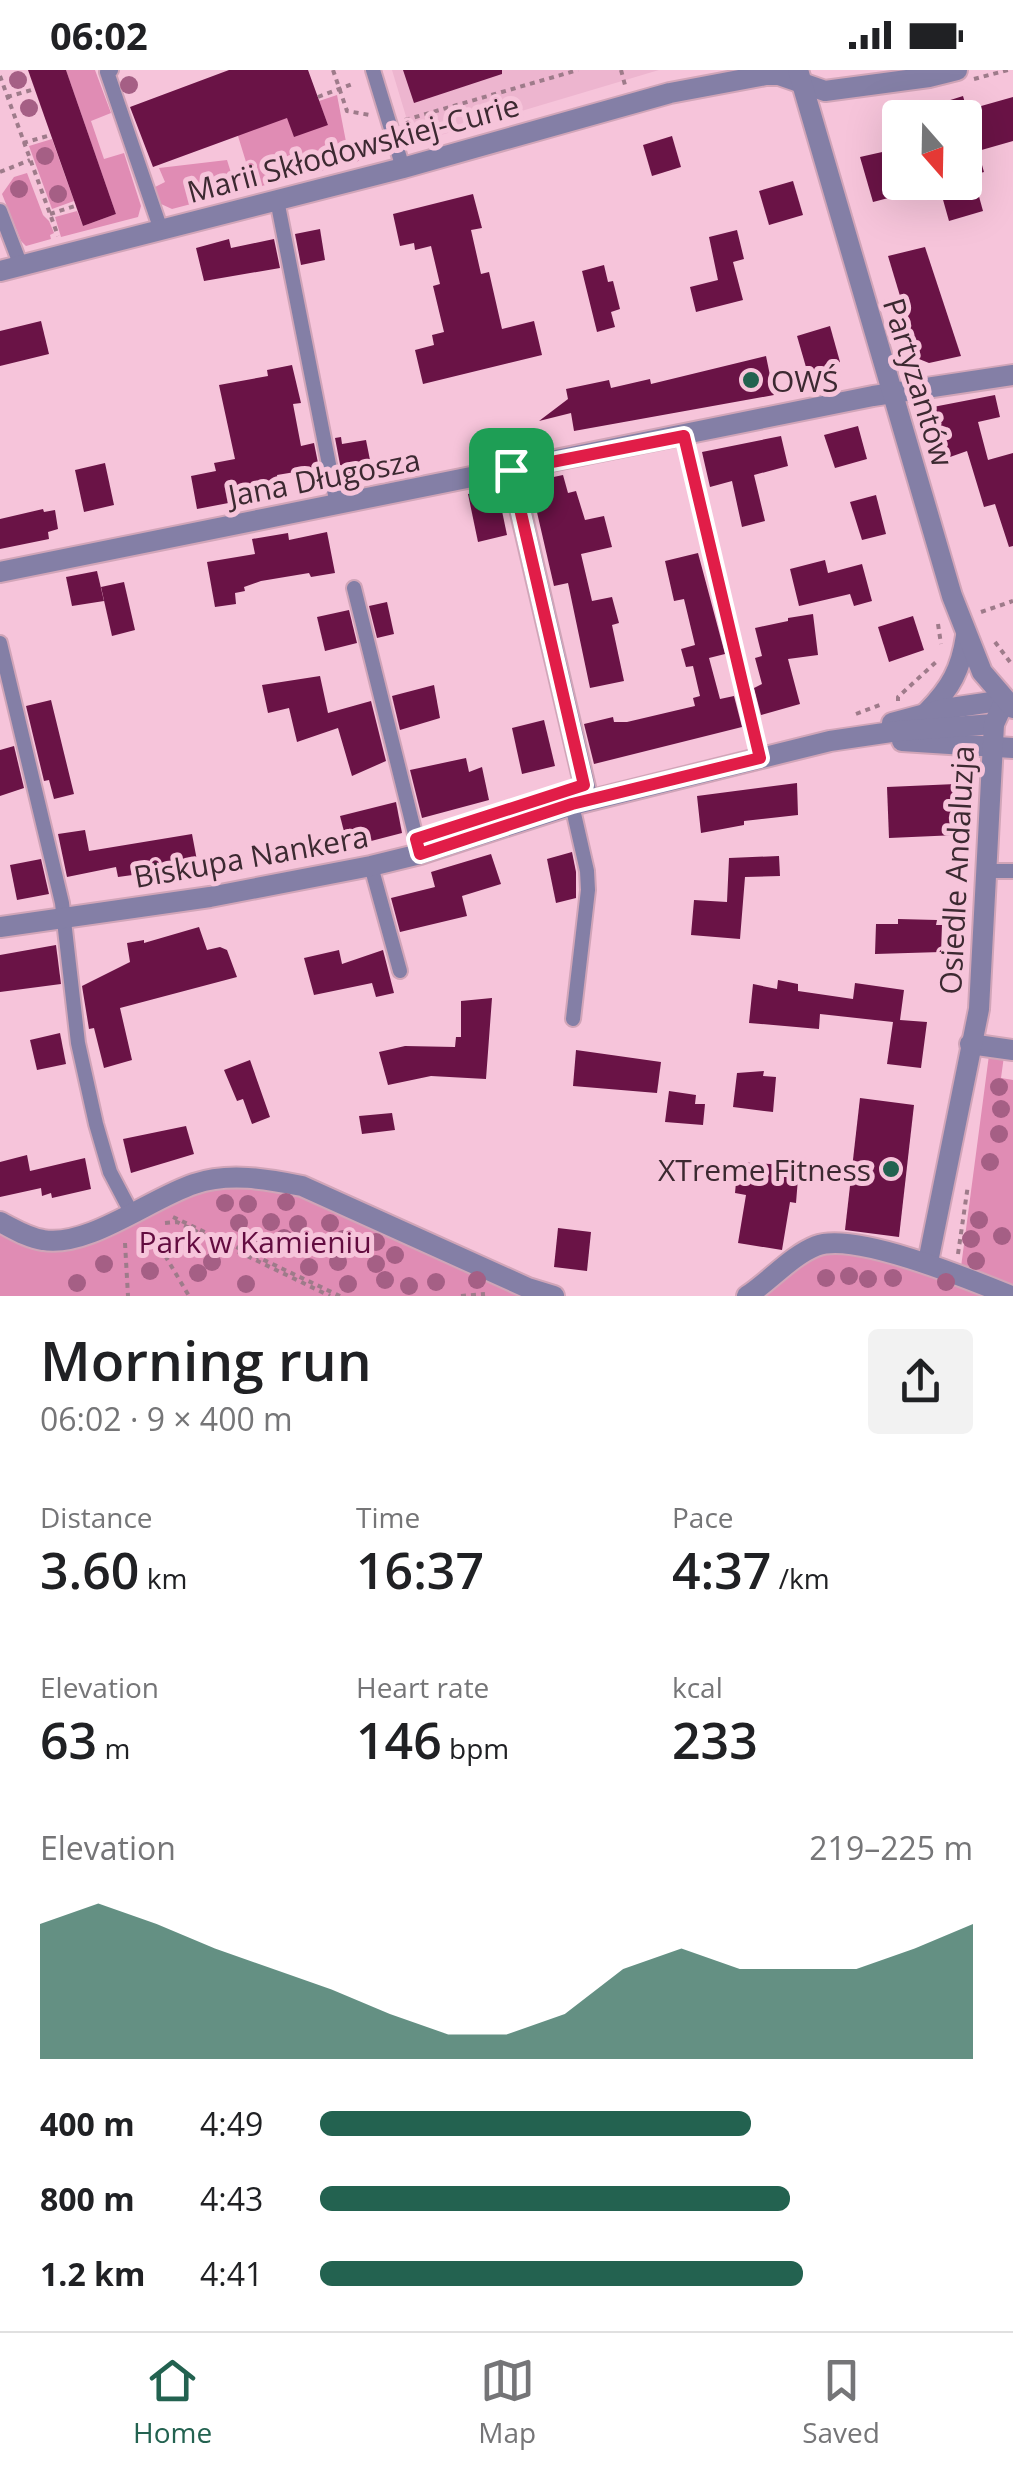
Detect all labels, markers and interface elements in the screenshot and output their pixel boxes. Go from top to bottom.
text: 06:02 [50,9,148,61]
street label: Marii Skłodowskiej-Curie [183,84,523,212]
north arrow [882,100,982,200]
map controls [882,100,982,200]
street label: Partyzantów [874,293,964,471]
place label: OWŚ [771,360,839,401]
marker: OWŚ [740,369,762,391]
pin [469,428,554,513]
street label: Jana Długosza [222,438,423,516]
icon: arrive [484,443,539,498]
street label: Osiedle Andaluzja [929,744,983,996]
street label: Biskupa Nankera [131,815,371,897]
place label: XTreme Fitness [658,1149,871,1190]
marker: XTreme Fitness [880,1158,902,1180]
park label: Park w Kamieniu [138,1221,372,1262]
text: Morning run [40,1322,372,1397]
button: share [868,1329,973,1434]
text: 06:02 · 9 × 400 m [40,1397,293,1440]
text: Distance [40,1498,153,1536]
text: Time [356,1498,420,1536]
text: Pace [672,1498,734,1536]
text: 3.60 [40,1536,139,1604]
text: 16:37 [356,1536,484,1604]
text: 4:37 [672,1536,771,1604]
text: km [139,1559,187,1597]
text: /km [771,1559,830,1597]
text: Elevation [40,1668,159,1706]
text: Heart rate [356,1668,489,1706]
text: kcal [672,1668,723,1706]
text: 63 [40,1706,97,1774]
text: 146 [356,1706,442,1774]
text: 233 [672,1706,758,1774]
text: m [97,1729,130,1767]
text: bpm [442,1729,509,1767]
text: Elevation [40,1826,176,1869]
text: 219–225 m [809,1826,973,1869]
text: 400 m [40,2102,135,2145]
text: 4:49 [200,2102,263,2145]
text: 800 m [40,2177,135,2220]
text: 4:43 [200,2177,263,2220]
text: 1.2 km [40,2252,145,2295]
text: 4:41 [200,2252,263,2295]
tab: Home [133,2353,212,2451]
tab: Map [478,2353,536,2451]
tab: Saved [802,2353,880,2451]

